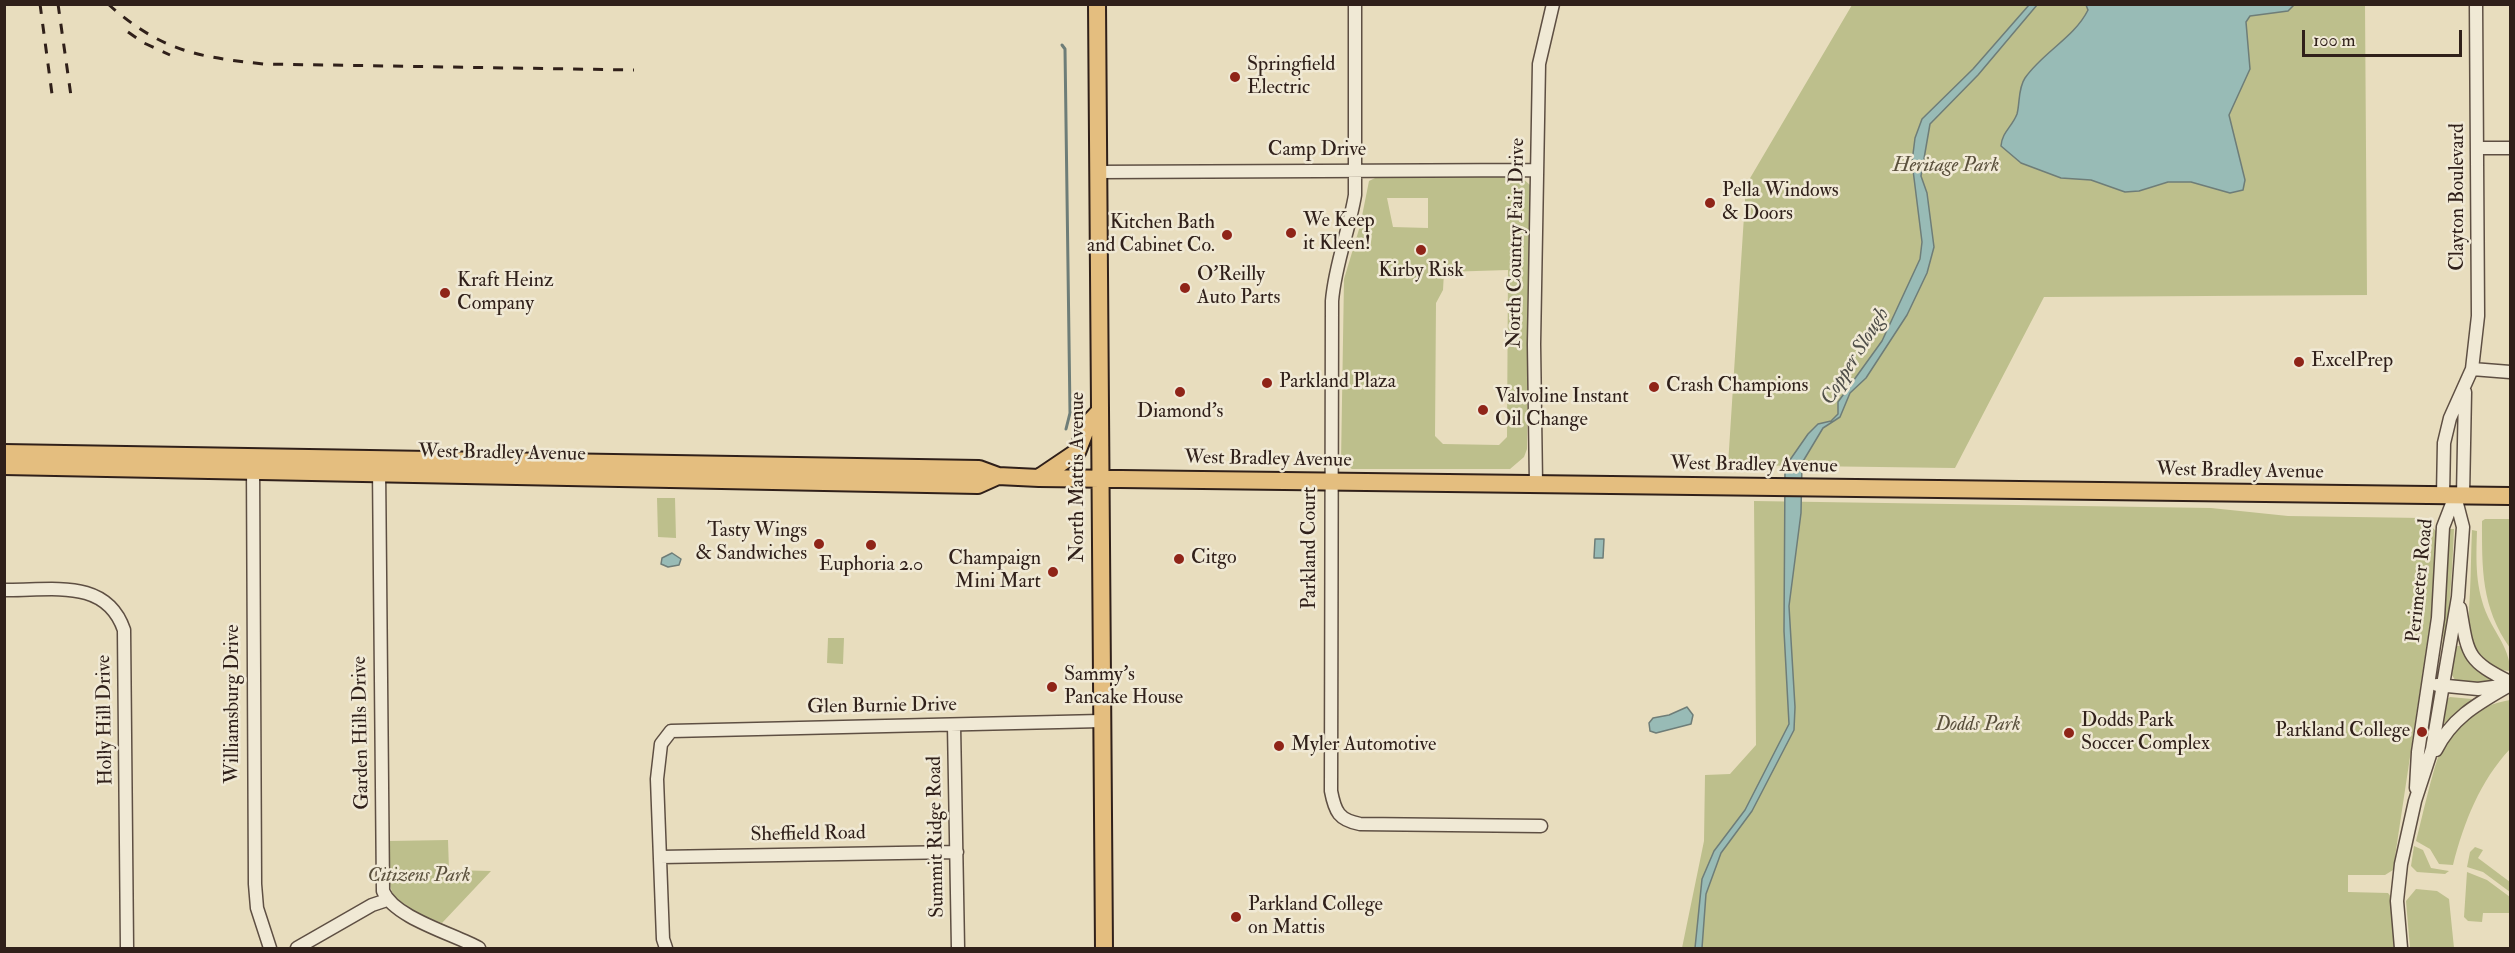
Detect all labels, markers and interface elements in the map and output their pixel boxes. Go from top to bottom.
scale bar [2305,18,2466,56]
text: 100 m [2313,29,2356,52]
place label: Springfield Electric [1247,54,1335,101]
marker: Springfield Electric [1228,70,1242,84]
street label: Clayton Boulevard [2447,123,2471,271]
street label: North Country Fair Drive [1503,138,1531,348]
street label: Camp Drive [1268,139,1366,163]
park label: Heritage Park [1893,155,1999,179]
place label: Pella Windows & Doors [1722,180,1839,227]
marker: Pella Windows & Doors [1703,196,1717,210]
place label: We Keep it Kleen! [1303,210,1375,257]
place label: Kitchen Bath and Cabinet Co. [1087,212,1215,259]
marker: We Keep it Kleen! [1284,226,1298,240]
marker: Kitchen Bath and Cabinet Co. [1220,228,1234,242]
marker: Kirby Risk [1414,243,1428,257]
place label: Kirby Risk [1378,260,1464,284]
place label: O'Reilly Auto Parts [1197,264,1280,311]
place label: Kraft Heinz Company [457,270,554,317]
marker: O'Reilly Auto Parts [1178,281,1192,295]
marker: Kraft Heinz Company [438,286,452,300]
water label: Copper Slough [1816,304,1896,410]
place label: ExcelPrep [2311,350,2393,374]
marker: ExcelPrep [2292,355,2306,369]
place label: Parkland Plaza [1279,371,1396,395]
place label: Crash Champions [1666,375,1808,399]
marker: Parkland Plaza [1260,376,1274,390]
marker: Crash Champions [1647,380,1661,394]
marker: Diamond's [1173,385,1187,399]
place label: Valvoline Instant Oil Change [1495,386,1629,433]
street label: North Mattis Avenue [1067,392,1091,562]
place label: Diamond's [1137,401,1223,425]
marker: Valvoline Instant Oil Change [1476,403,1490,417]
street label: West Bradley Avenue [418,441,586,467]
street label: West Bradley Avenue [1184,447,1352,473]
street label: West Bradley Avenue [1670,453,1838,479]
street label: West Bradley Avenue [2156,459,2324,485]
street label: Parkland Court [1299,487,1323,609]
street label: Perimeter Road [2403,518,2439,644]
place label: Tasty Wings & Sandwiches [695,520,807,567]
marker: Tasty Wings & Sandwiches [812,537,826,551]
marker: Euphoria 2.0 [864,538,878,552]
place label: Citgo [1191,547,1237,571]
place label: Champaign Mini Mart [948,548,1041,595]
marker: Citgo [1172,552,1186,566]
place label: Euphoria 2.0 [819,554,923,578]
marker: Champaign Mini Mart [1046,565,1060,579]
street label: Williamsburg Drive [222,624,246,784]
street label: Holly Hill Drive [93,654,119,786]
street label: Garden Hills Drive [349,656,375,810]
place label: Sammy's Pancake House [1064,664,1183,711]
marker: Sammy's Pancake House [1045,680,1059,694]
street label: Glen Burnie Drive [807,694,957,720]
place label: Dodds Park Soccer Complex [2081,710,2210,757]
park label: Dodds Park [1935,714,2021,738]
place label: Parkland College [2275,720,2410,744]
marker: Parkland College [2415,725,2429,739]
marker: Dodds Park Soccer Complex [2062,726,2076,740]
place label: Myler Automotive [1291,734,1436,758]
marker: Myler Automotive [1272,739,1286,753]
street label: Summit Ridge Road [924,756,950,918]
street label: Sheffield Road [750,822,866,848]
park label: Citizens Park [367,865,471,889]
place label: Parkland College on Mattis [1248,894,1383,941]
marker: Parkland College on Mattis [1229,910,1243,924]

